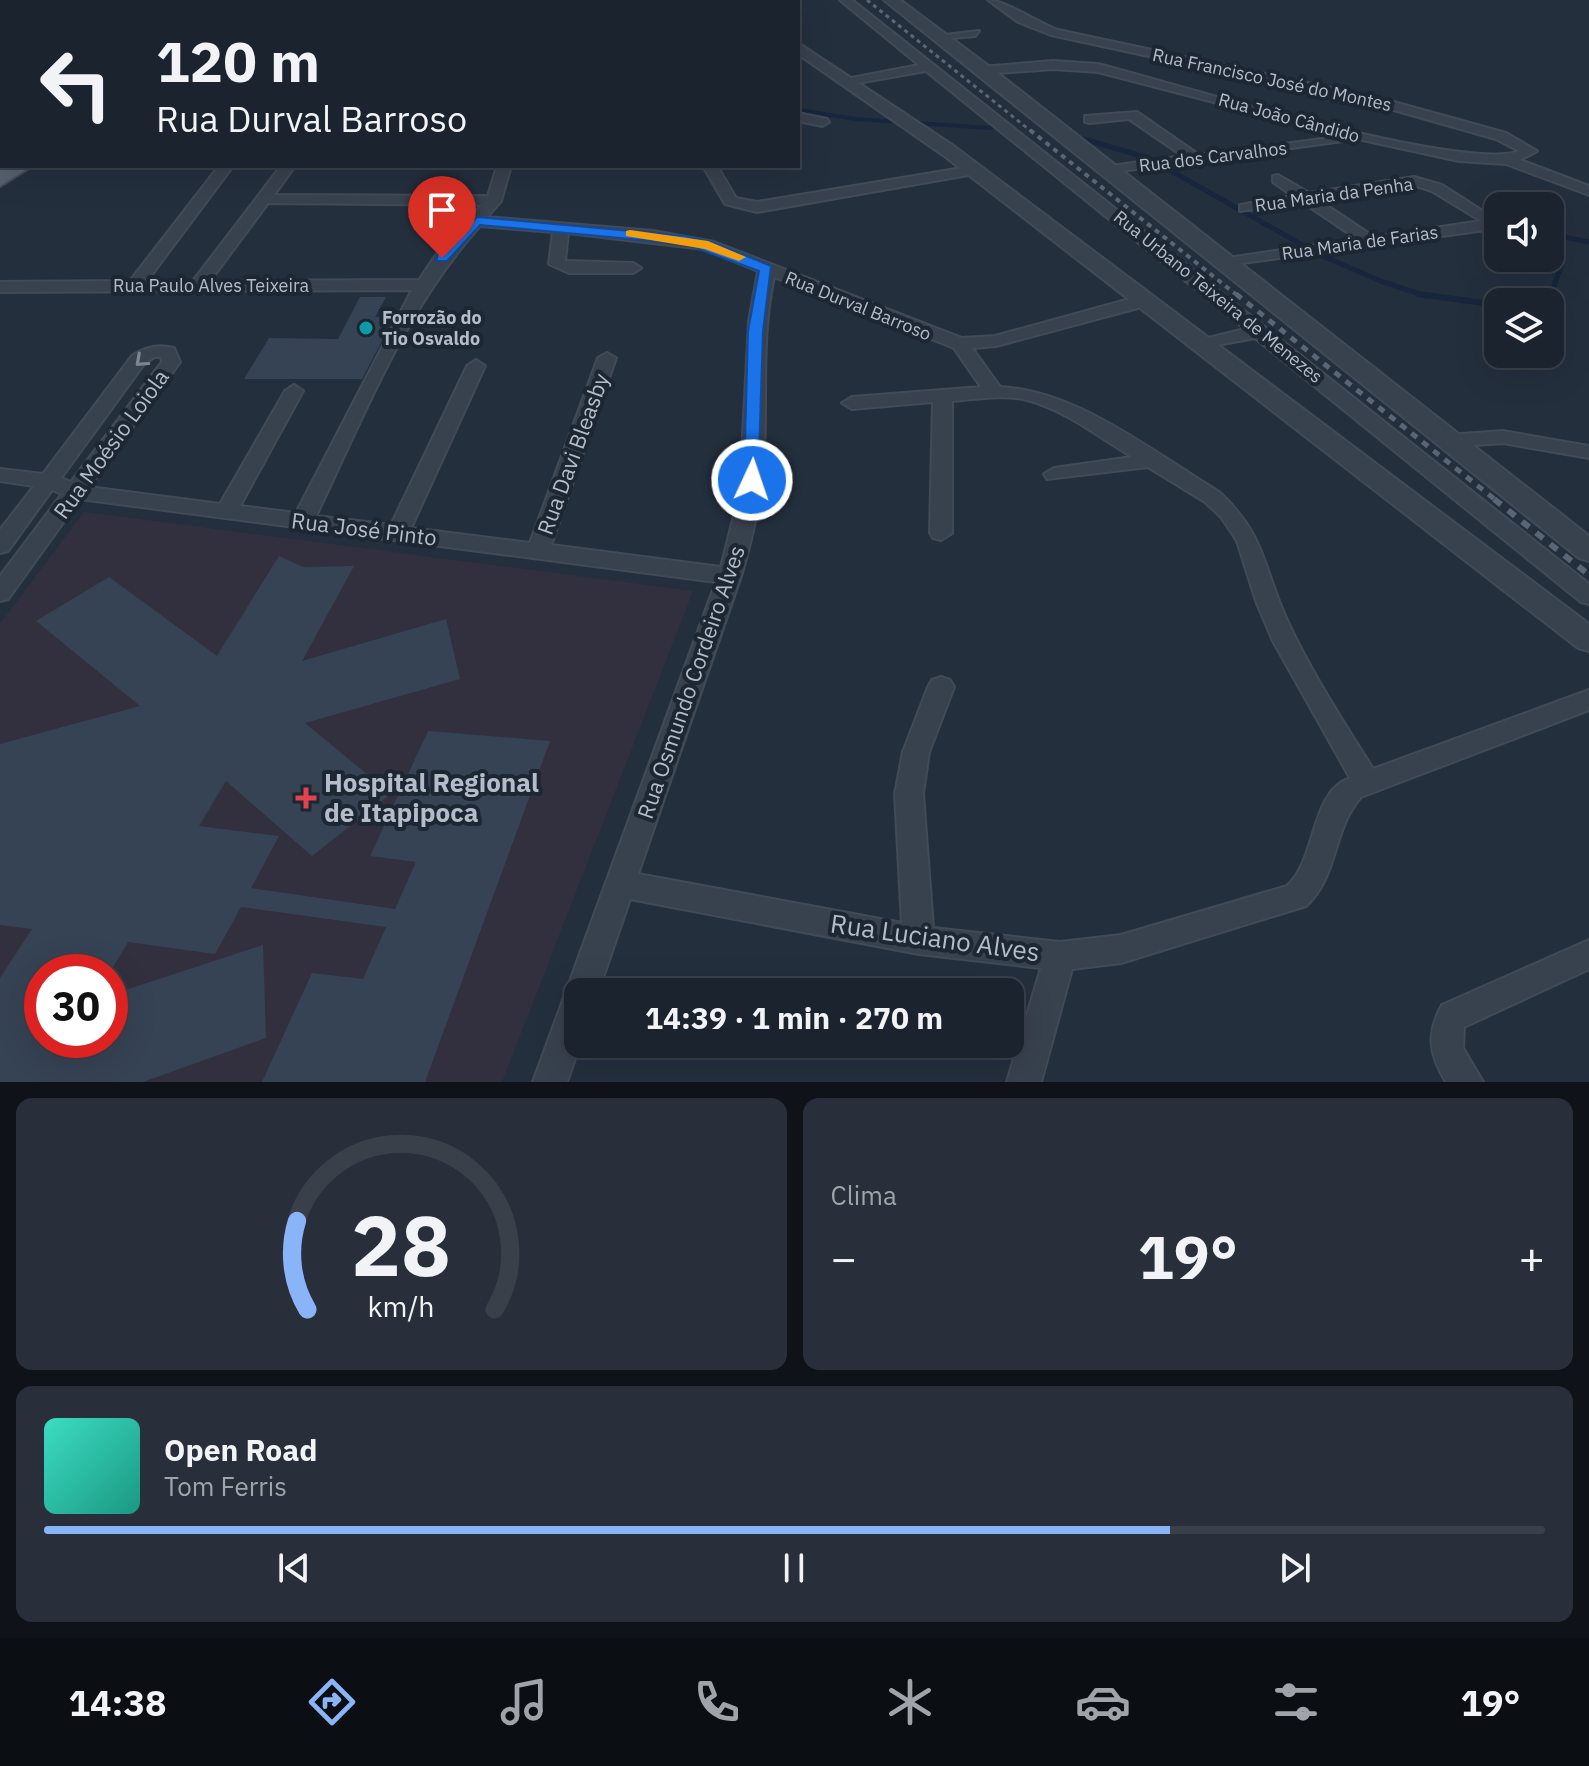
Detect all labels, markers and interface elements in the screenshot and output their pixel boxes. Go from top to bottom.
text: 120 m [156,25,320,97]
icon: left [24,32,128,136]
street label: Rua Francisco José do Montes [1150,43,1394,116]
street label: Rua João Cândido [1216,88,1362,147]
text: Rua Durval Barroso [156,95,467,142]
street label: Rua dos Carvalhos [1138,136,1288,177]
street label: Rua Maria da Penha [1253,172,1415,217]
pin [408,176,476,258]
icon: arrive [420,188,464,232]
map controls [1484,192,1564,368]
button: sound [1484,192,1564,272]
street label: Rua Urbano Teixeira de Menezes [1109,205,1327,388]
street label: Rua Maria de Farias [1280,220,1440,265]
street label: Rua Durval Barroso [782,266,935,345]
street label: Rua Paulo Alves Teixeira [113,274,309,297]
button: layers [1484,288,1564,368]
place label: Forrozão do Tio Osvaldo [382,306,482,350]
marker: Forrozão do Tio Osvaldo [357,319,375,337]
one-way arrow [136,352,150,366]
street label: Rua Moésio Loiola [46,363,175,524]
street label: Rua Davi Bleasby [530,369,615,539]
position arrow [710,438,794,522]
street label: Rua José Pinto [290,505,438,552]
street label: Rua Osmundo Cordeiro Alves [630,541,751,822]
place label: Hospital Regional de Itapipoca [324,765,539,829]
marker: Hospital Regional de Itapipoca [295,787,317,809]
street label: Rua Luciano Alves [828,906,1042,969]
speed limit sign: 30 [24,954,128,1058]
text: 14:39 · 1 min · 270 m [645,998,943,1037]
text: Clima [831,1178,897,1212]
text: 28 [351,1191,451,1299]
text: 19° [1138,1217,1238,1296]
text: − [831,1229,857,1286]
text: + [1519,1229,1545,1286]
text: km/h [368,1288,435,1325]
text: Open Road [164,1430,317,1469]
text: Tom Ferris [164,1469,287,1503]
icon: previous [272,1546,316,1590]
icon: pause [772,1546,816,1590]
icon: next [1273,1546,1317,1590]
icon: directions [304,1674,360,1730]
icon: music [496,1674,552,1730]
icon: phone [689,1674,745,1730]
icon: climate [882,1674,938,1730]
icon: car [1075,1674,1131,1730]
icon: filters [1268,1674,1324,1730]
text: 14:38 [68,1679,167,1726]
text: 19° [1460,1679,1521,1726]

